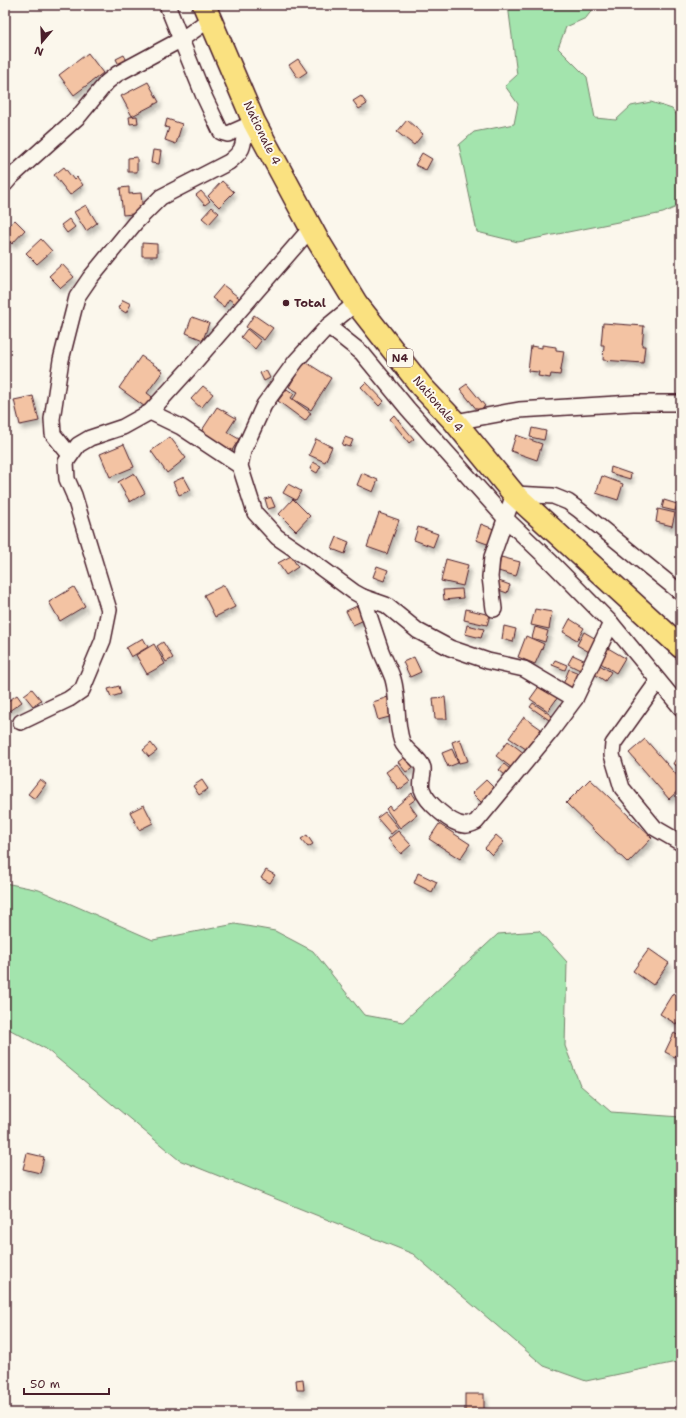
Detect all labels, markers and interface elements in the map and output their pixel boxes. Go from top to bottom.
north arrow [22,22,62,62]
text: N [32,42,45,59]
street label: Nationale 4 [240,98,284,168]
place label: Total [294,295,326,311]
marker: Total [281,298,291,308]
road number: N4 [387,349,413,367]
street label: Nationale 4 [409,373,467,435]
scale bar [24,1370,109,1396]
text: 50 m [30,1376,60,1392]

